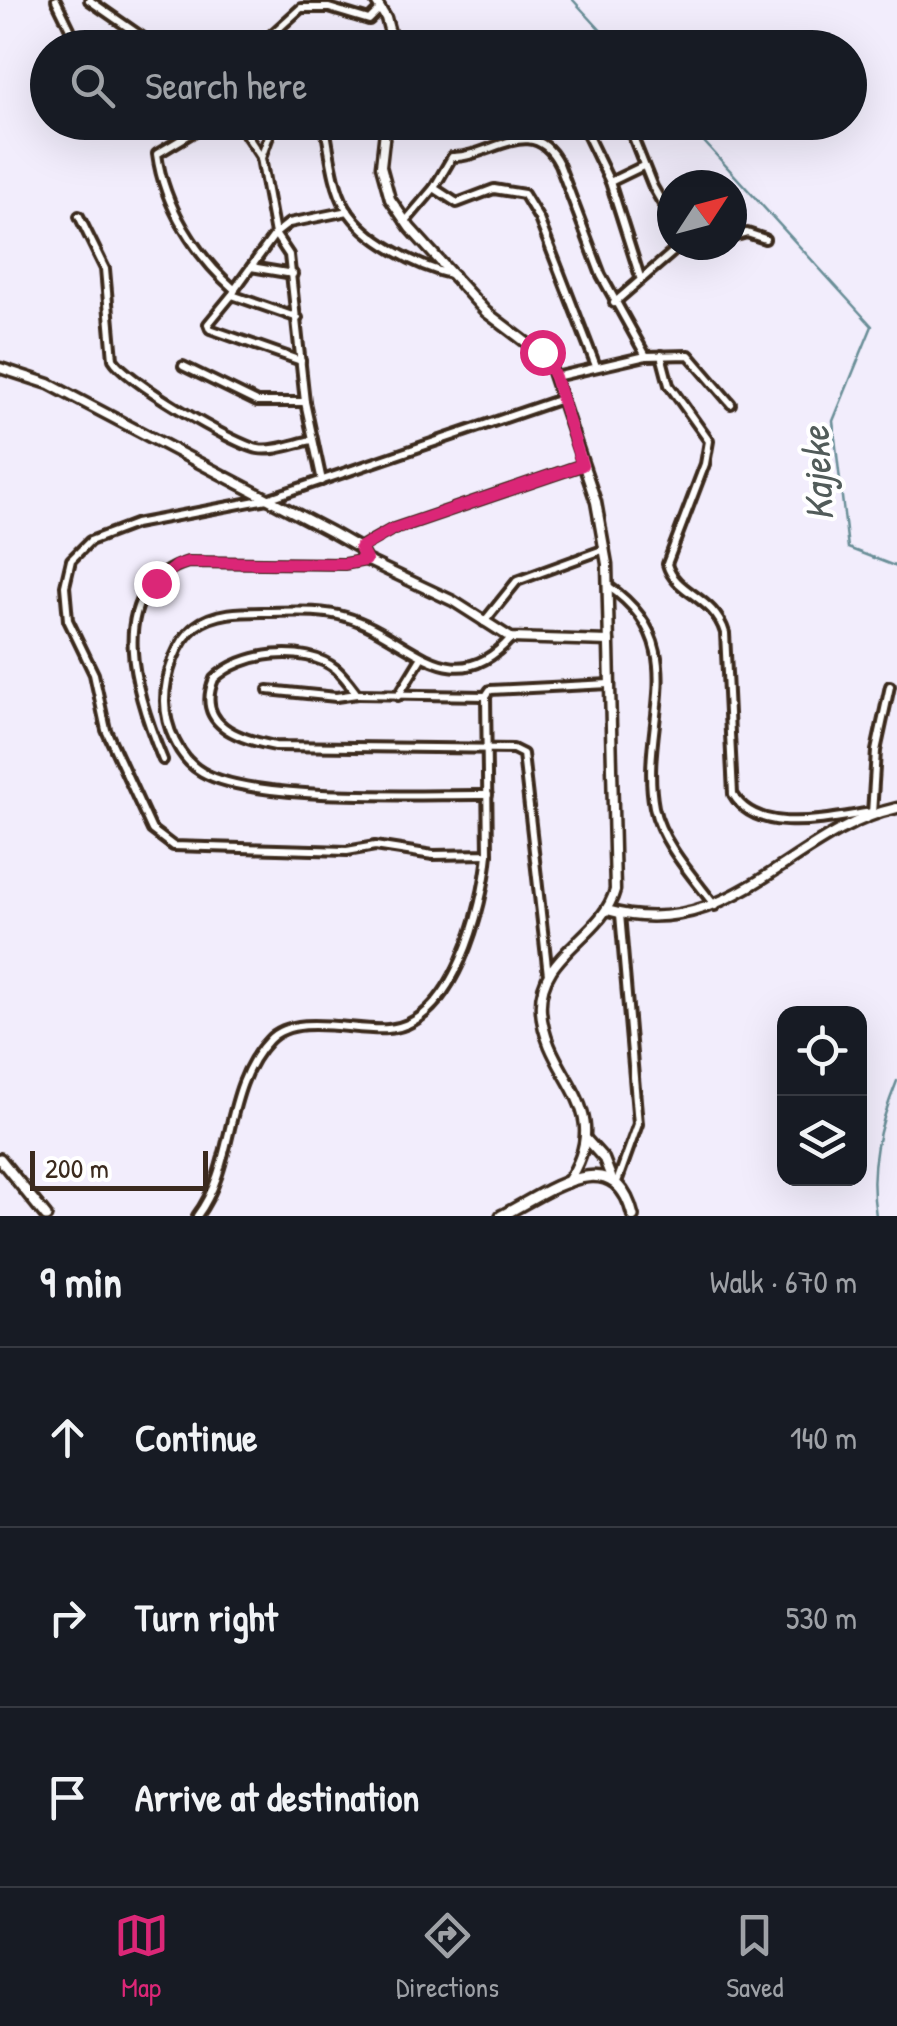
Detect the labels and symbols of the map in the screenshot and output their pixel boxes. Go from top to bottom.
north arrow [657,170,747,260]
route start [520,330,566,376]
water label: Kajeke [786,423,845,523]
route end [134,561,180,607]
scale bar [30,1146,208,1190]

